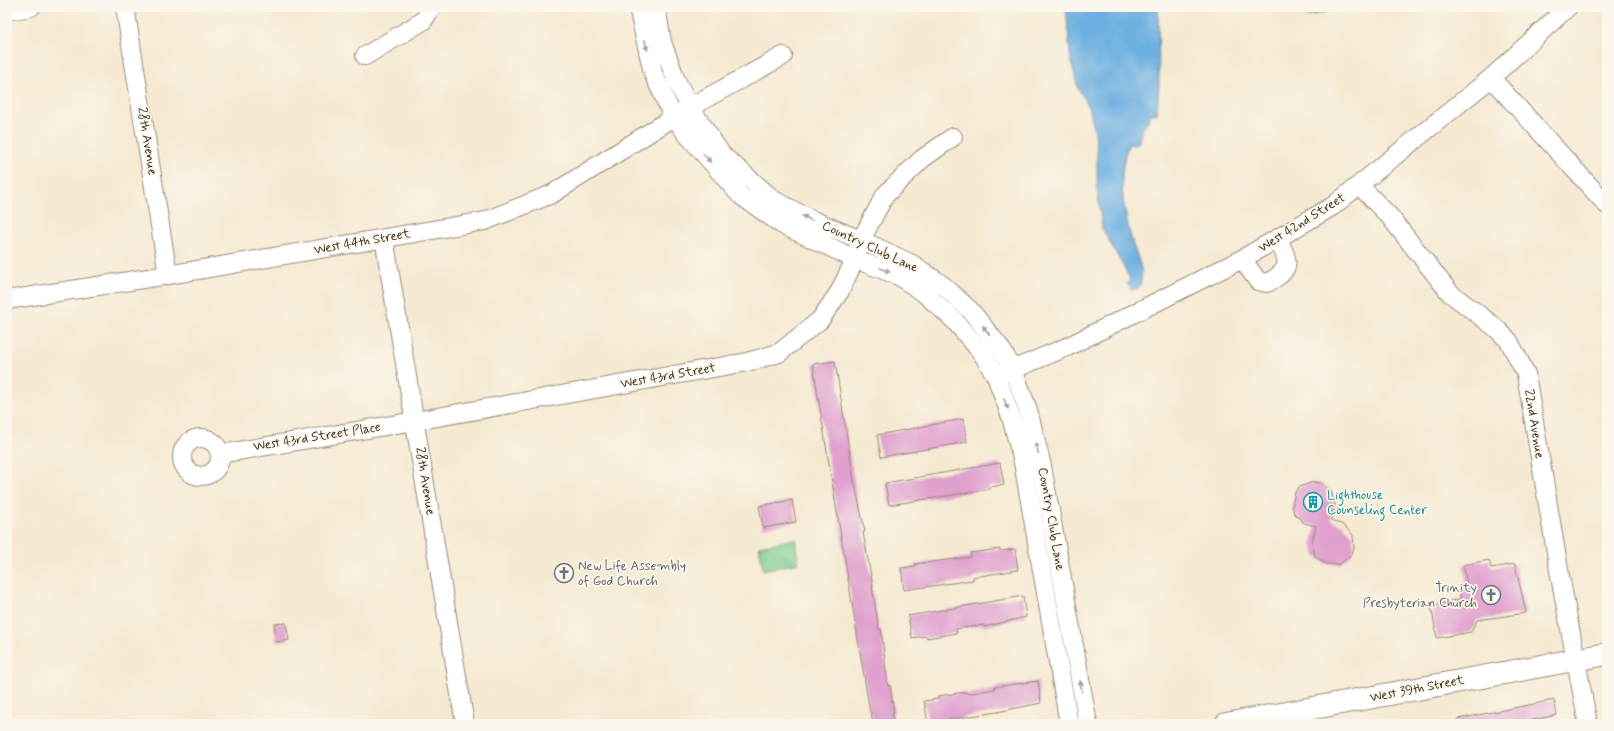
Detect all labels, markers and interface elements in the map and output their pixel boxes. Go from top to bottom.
one-way arrow [643,39,649,51]
street label: 28th Avenue [133,106,161,176]
one-way arrow [703,152,712,163]
street label: West 42nd Street [1255,190,1349,256]
one-way arrow [802,215,813,221]
street label: Country Club Lane [819,217,921,277]
street label: West 44th Street [313,225,412,259]
one-way arrow [880,268,892,274]
one-way arrow [981,325,990,336]
street label: West 43rd Street [619,359,717,393]
street label: 22nd Avenue [1520,388,1548,460]
one-way arrow [1004,399,1010,411]
street label: West 43rd Street Place [252,419,382,455]
one-way arrow [1034,441,1040,454]
street label: 28th Avenue [411,446,439,516]
street label: Country Club Lane [1034,466,1068,572]
place label: Lighthouse Counseling Center [1327,487,1428,521]
building icon: Lighthouse Counseling Center [1302,491,1324,513]
place label: New Life Assembly of God Church [578,558,686,590]
church icon: New Life Assembly of God Church [553,562,575,584]
place label: Trinity Presbyterian Church [1363,580,1477,612]
church icon: Trinity Presbyterian Church [1480,584,1502,606]
street label: West 39th Street [1369,671,1466,706]
one-way arrow [1077,679,1083,692]

